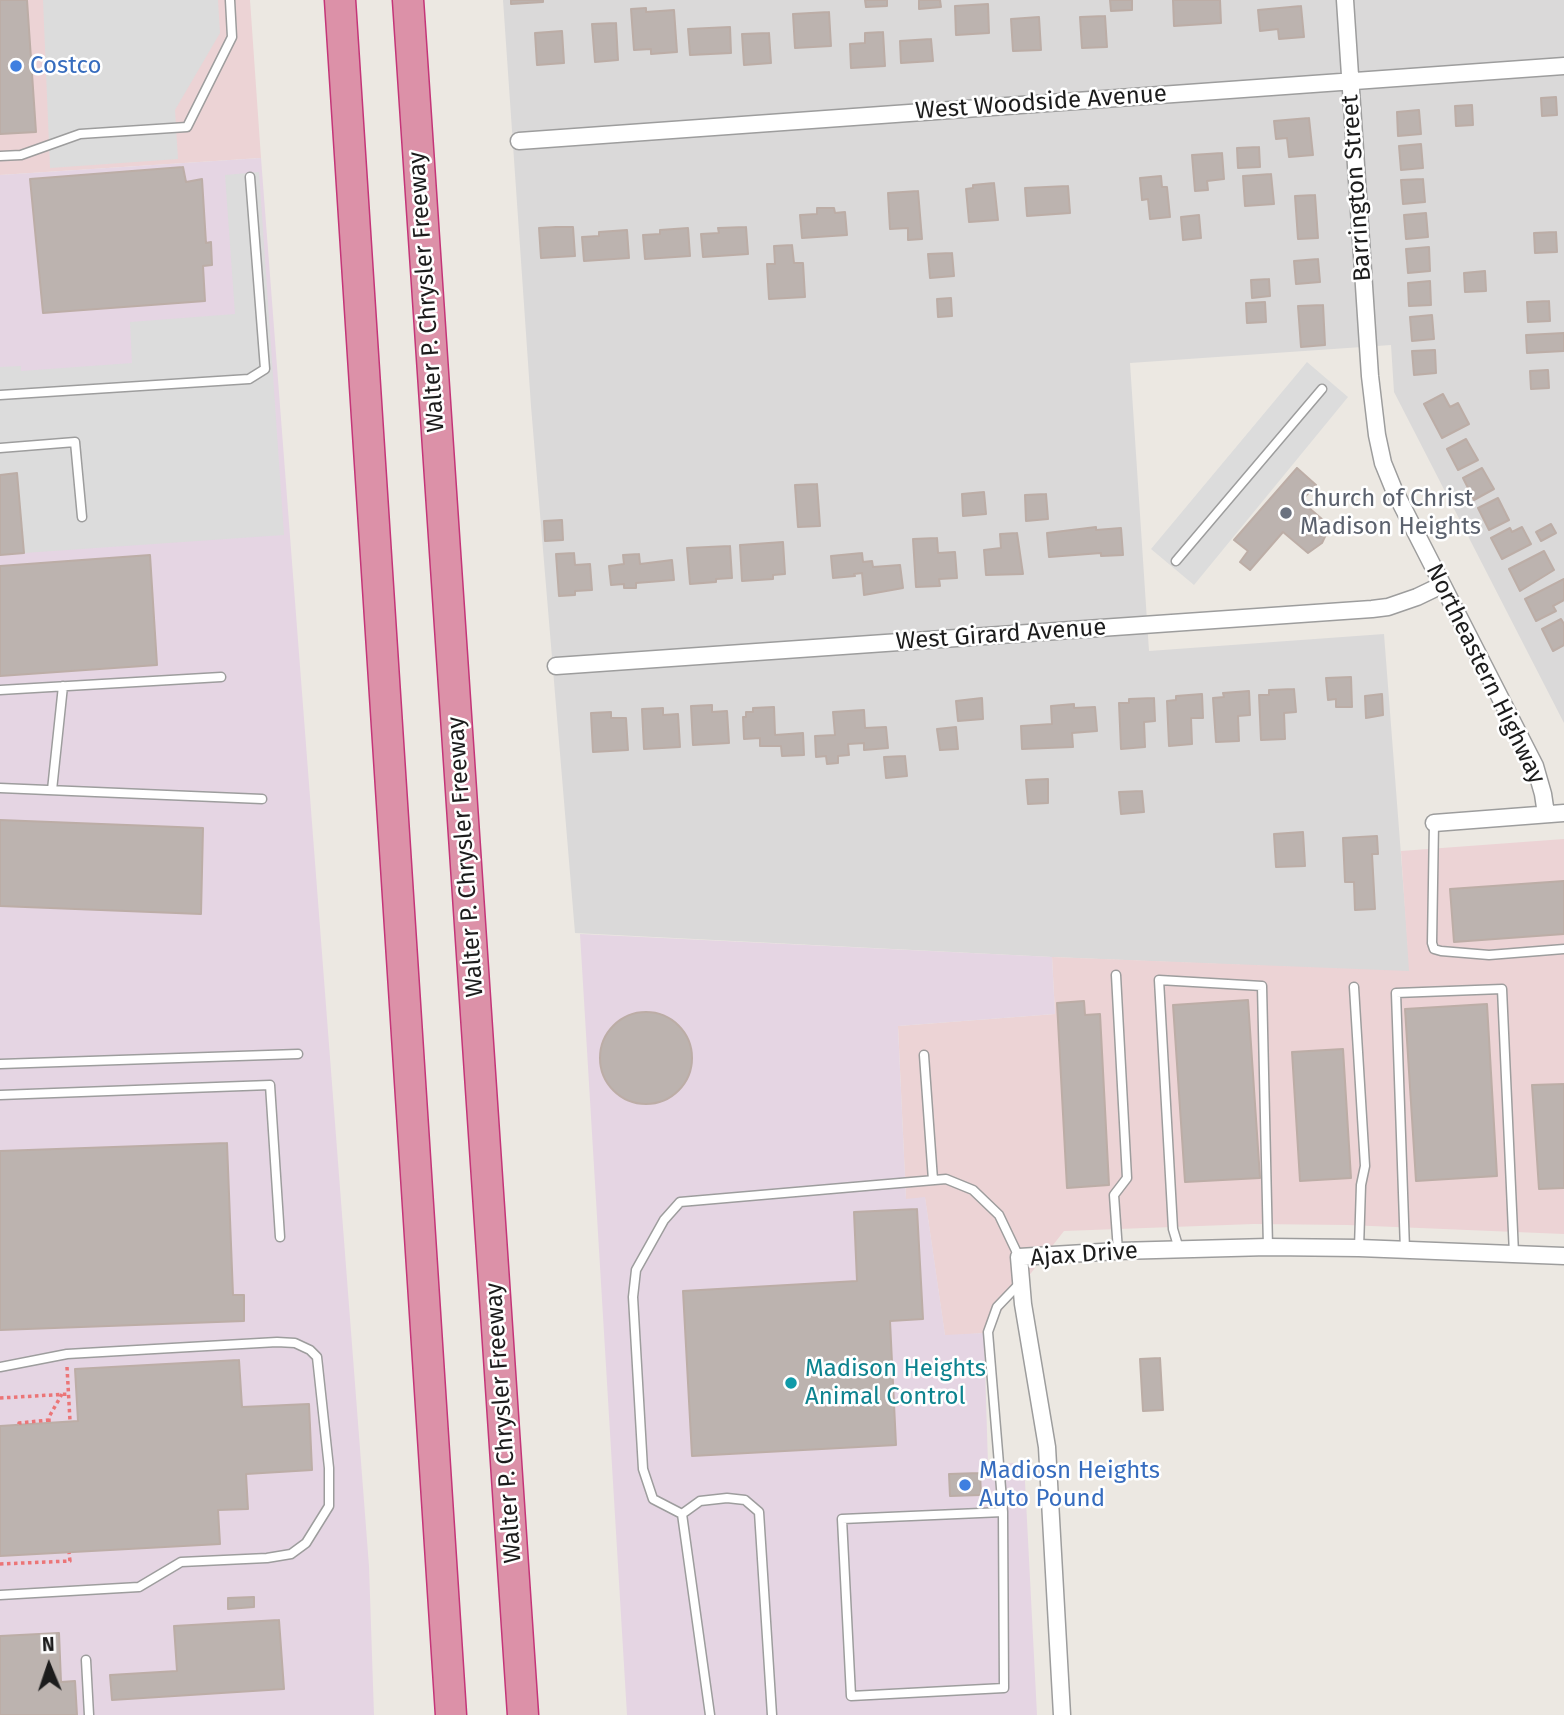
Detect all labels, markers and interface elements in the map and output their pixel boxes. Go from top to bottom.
place label: Costco [30,52,101,80]
marker: Costco [8,58,24,74]
street label: West Woodside Avenue [914,80,1168,126]
street label: Barrington Street [1336,94,1378,282]
street label: Walter P. Chrysler Freeway [403,151,451,433]
place label: Church of Christ Madison Heights [1300,485,1481,541]
marker: Church of Christ Madison Heights [1278,505,1294,521]
street label: Northeastern Highway [1419,559,1551,789]
street label: West Girard Avenue [895,613,1107,657]
street label: Walter P. Chrysler Freeway [442,716,490,998]
street label: Ajax Drive [1029,1237,1139,1273]
street label: Walter P. Chrysler Freeway [480,1282,528,1564]
place label: Madison Heights Animal Control [805,1355,986,1411]
marker: Madison Heights Animal Control [783,1375,799,1391]
place label: Madiosn Heights Auto Pound [979,1457,1160,1513]
marker: Madiosn Heights Auto Pound [957,1477,973,1493]
north arrow [14,1631,84,1701]
text: N [42,1633,55,1656]

